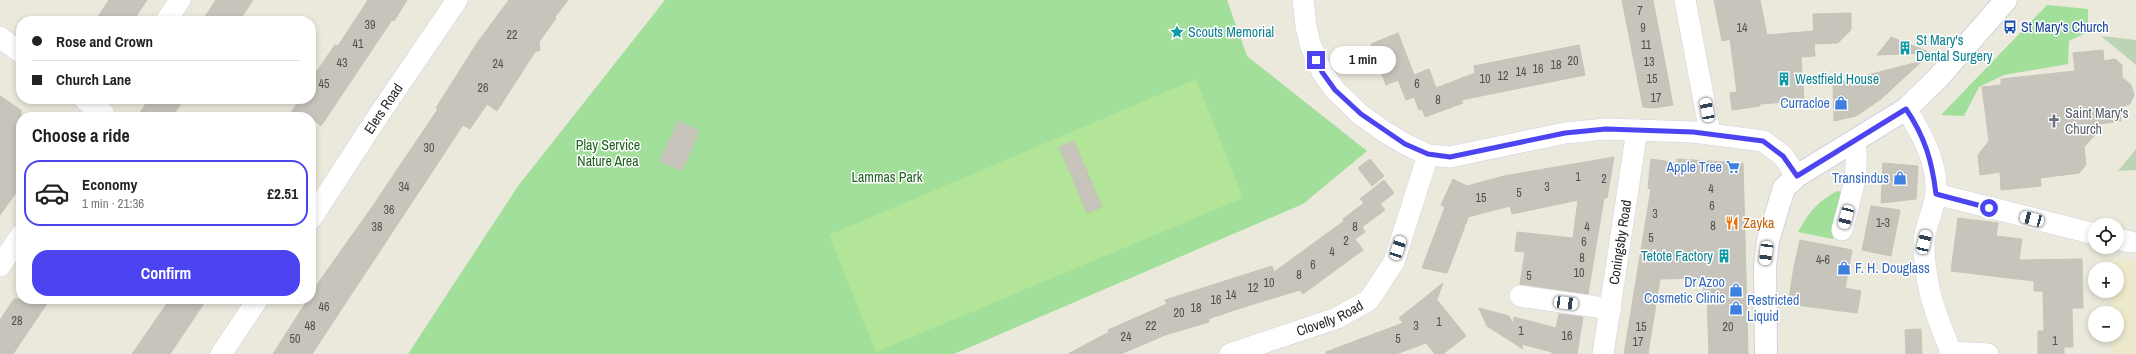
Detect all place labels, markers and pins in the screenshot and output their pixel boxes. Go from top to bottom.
place label: St Mary's Church [2021,18,2109,36]
bus stop icon: St Mary's Church [2002,19,2018,35]
place label: Scouts Memorial [1188,23,1274,41]
place icon: Scouts Memorial [1169,24,1185,40]
place label: St Mary's Dental Surgery [1916,31,1993,65]
building icon: St Mary's Dental Surgery [1897,40,1913,56]
place label: Westfield House [1795,70,1879,88]
building icon: Westfield House [1776,71,1792,87]
place label: Curracloe [1780,94,1830,112]
shop icon: Curracloe [1833,95,1849,111]
place label: Saint Mary's Church [2065,104,2129,138]
church icon: Saint Mary's Church [2046,113,2062,129]
place label: Apple Tree [1665,158,1722,176]
supermarket icon: Apple Tree [1725,159,1741,175]
place label: Transindus [1832,169,1889,187]
shop icon: Transindus [1892,170,1908,186]
place label: Zayka [1743,214,1775,232]
restaurant icon: Zayka [1724,215,1740,231]
place label: Tetote Factory [1641,247,1713,265]
building icon: Tetote Factory [1716,248,1732,264]
place label: F. H. Douglass [1855,259,1930,277]
shop icon: F. H. Douglass [1836,260,1852,276]
place label: Dr Azoo Cosmetic Clinic [1644,273,1725,307]
shop icon: Dr Azoo Cosmetic Clinic [1728,282,1744,298]
place label: Restricted Liquid [1747,291,1799,325]
shop icon: Restricted Liquid [1728,300,1744,316]

